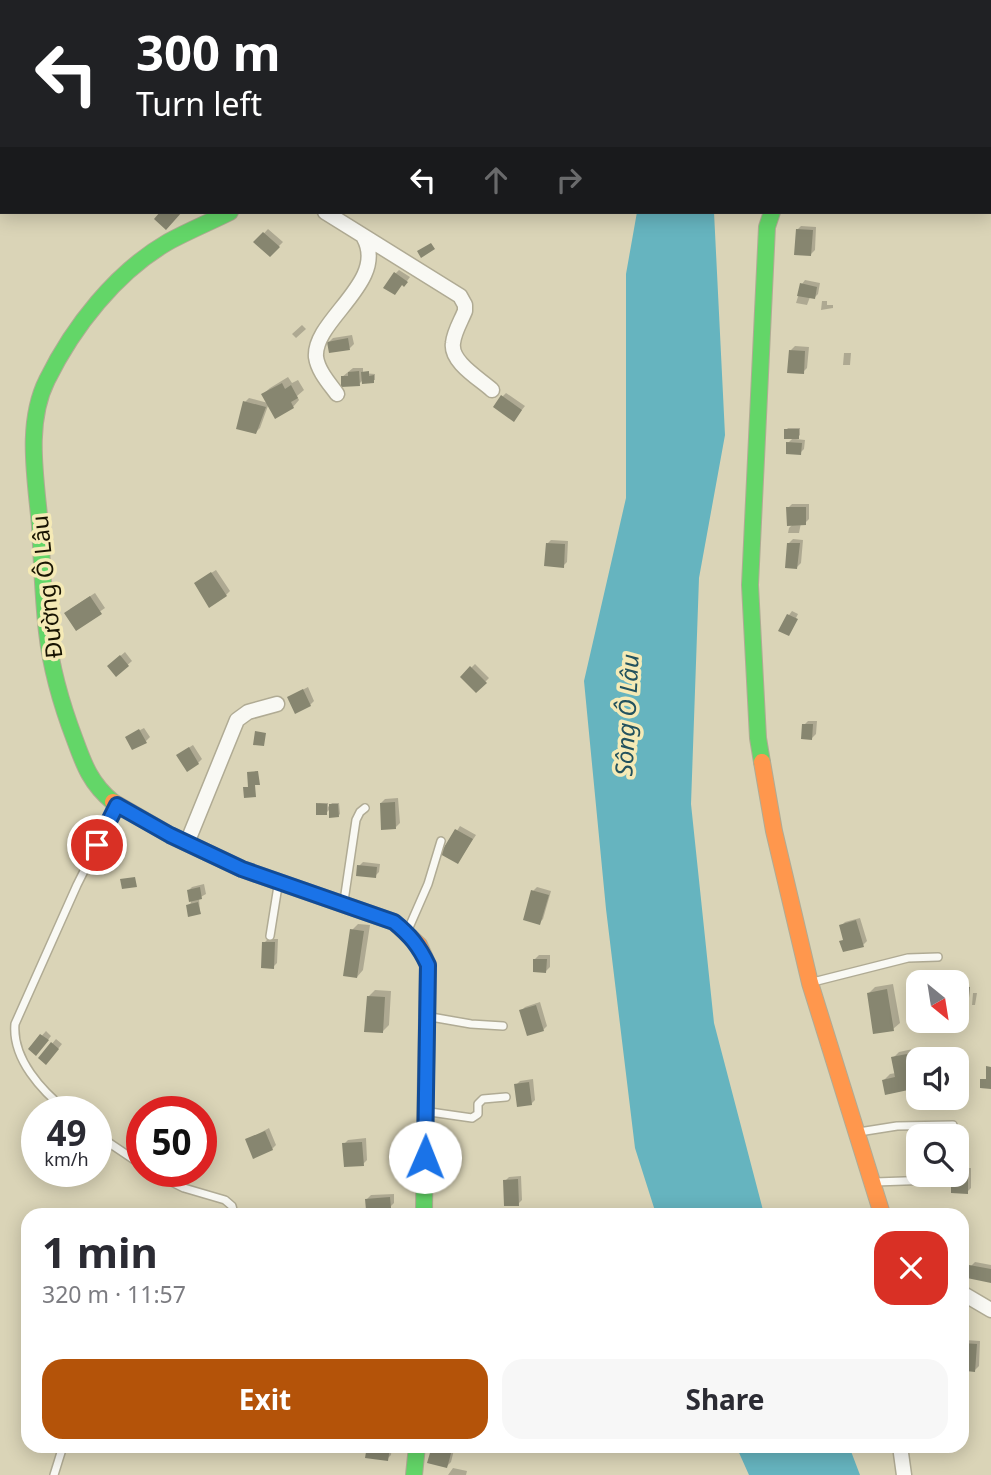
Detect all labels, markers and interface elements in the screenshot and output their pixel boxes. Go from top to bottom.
text: 300 m [136,19,281,85]
icon: left [21,28,112,119]
text: Turn left [136,82,262,125]
icon: left [404,161,442,199]
icon: ahead [477,161,515,199]
icon: right [550,161,588,199]
street label: Đường Ô Lâu [23,514,69,660]
water label: Sông Ô Lâu [606,653,646,777]
pin [67,815,127,875]
icon: arrive [78,826,116,864]
north arrow [906,970,970,1032]
map controls [906,970,969,1187]
button: sound [906,1047,969,1110]
speed limit sign: 50 [126,1096,217,1187]
text: 49 [46,1109,87,1156]
position arrow [388,1120,462,1194]
button: search [906,1124,969,1187]
text: km/h [44,1147,89,1171]
text: 1 min [42,1223,158,1280]
button: close [874,1231,948,1305]
text: 320 m · 11:57 [42,1278,186,1310]
button: Exit [42,1359,488,1439]
button: Share [502,1359,948,1439]

